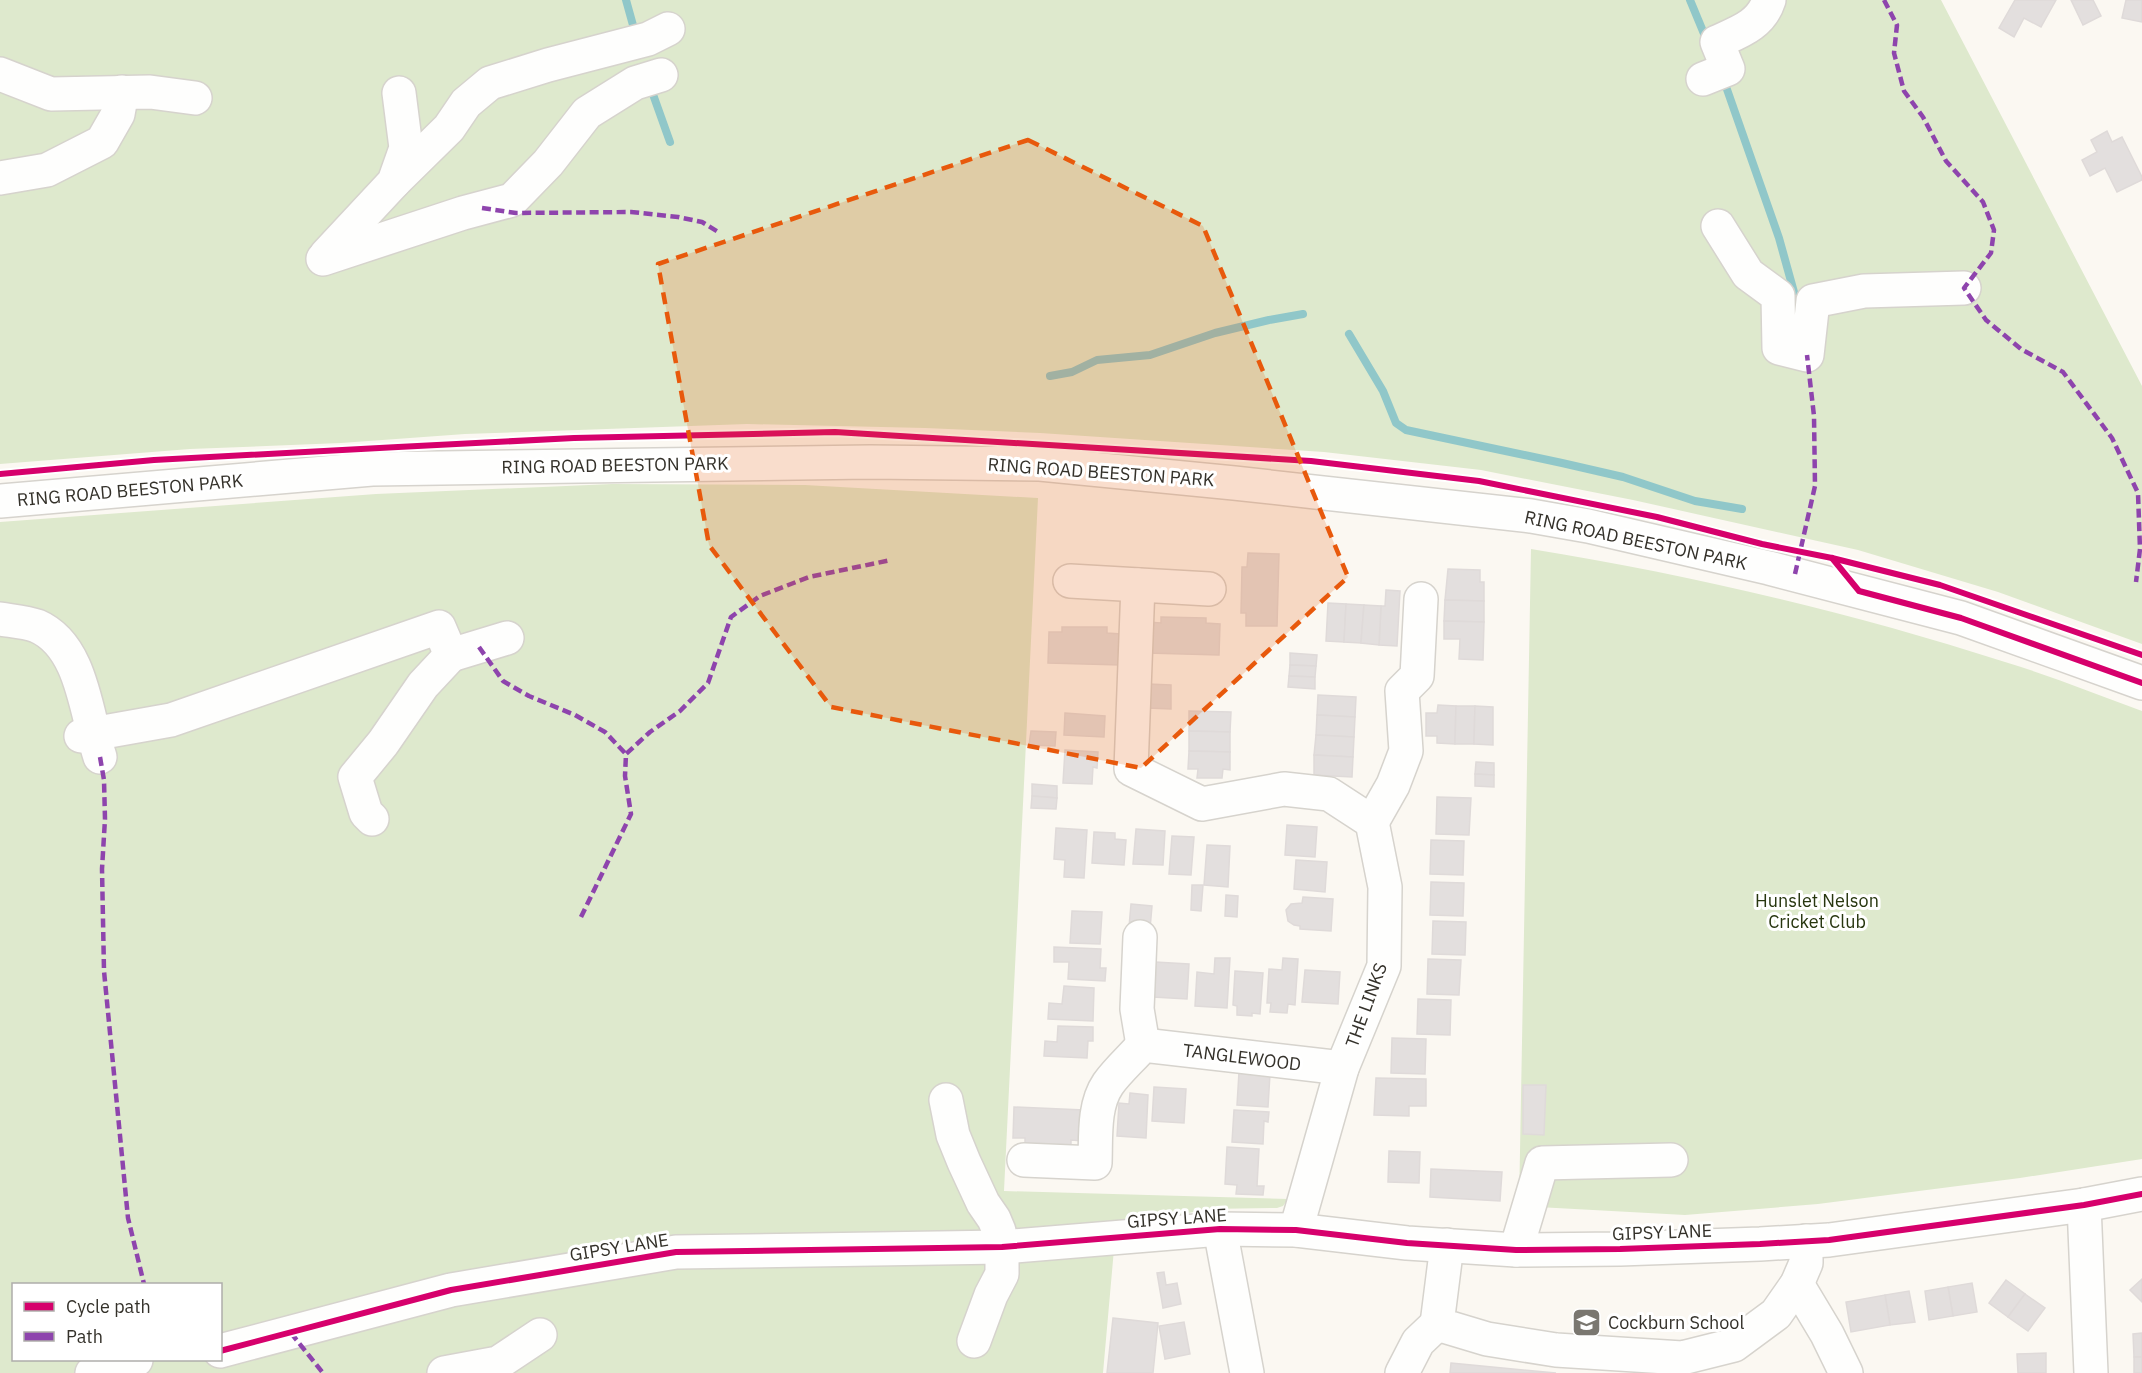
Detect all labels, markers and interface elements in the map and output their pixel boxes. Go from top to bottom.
street label: RING ROAD BEESTON PARK [501,452,729,478]
street label: RING ROAD BEESTON PARK [987,453,1216,491]
street label: RING ROAD BEESTON PARK [16,469,245,511]
street label: RING ROAD BEESTON PARK [1523,505,1750,575]
park label: Hunslet Nelson Cricket Club [1755,889,1879,933]
street label: THE LINKS [1340,959,1392,1051]
street label: TANGLEWOOD [1182,1038,1302,1076]
street label: GIPSY LANE [1126,1203,1228,1233]
street label: GIPSY LANE [1612,1219,1712,1245]
street label: GIPSY LANE [568,1228,670,1266]
legend [12,1283,222,1361]
text: Cycle path [66,1295,151,1318]
school or university icon: Cockburn School [1571,1306,1603,1338]
place label: Cockburn School [1608,1311,1744,1334]
text: Path [66,1325,103,1348]

